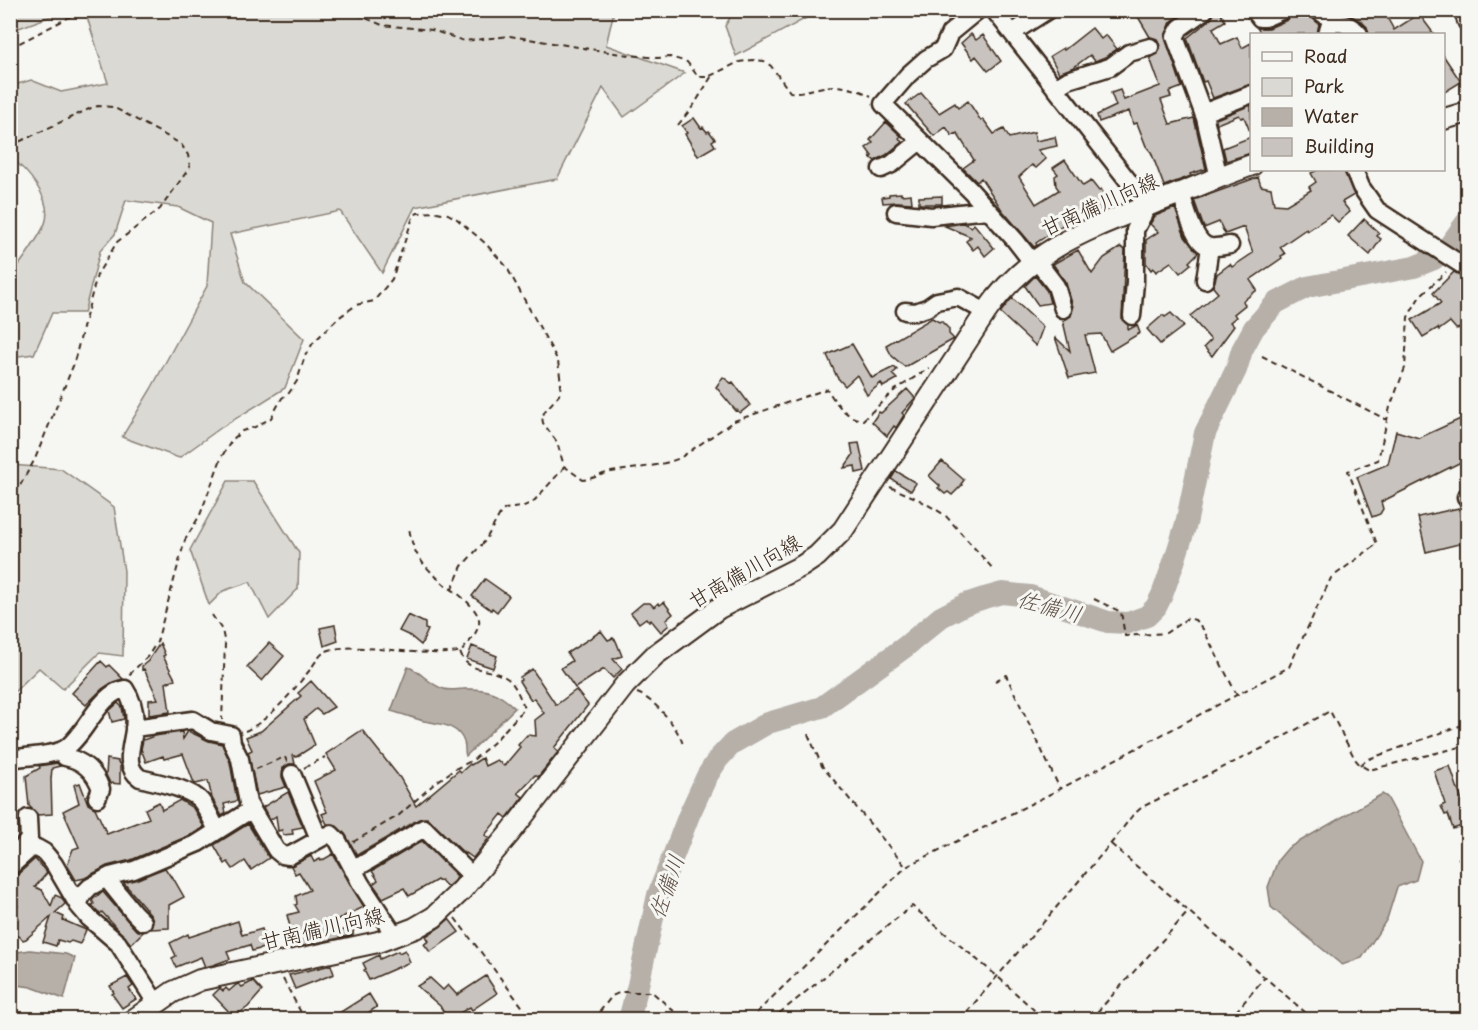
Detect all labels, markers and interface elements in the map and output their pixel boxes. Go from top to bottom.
legend [1250,33,1445,171]
text: Road [1304,42,1348,69]
text: Park [1304,72,1344,99]
text: Water [1304,102,1359,129]
text: Building [1304,132,1374,159]
street label: 甘南備川向線 [1035,163,1163,243]
street label: 甘南備川向線 [681,525,807,615]
water label: 佐備川 [1014,581,1086,629]
water label: 佐備川 [639,849,691,923]
street label: 甘南備川向線 [257,897,387,957]

